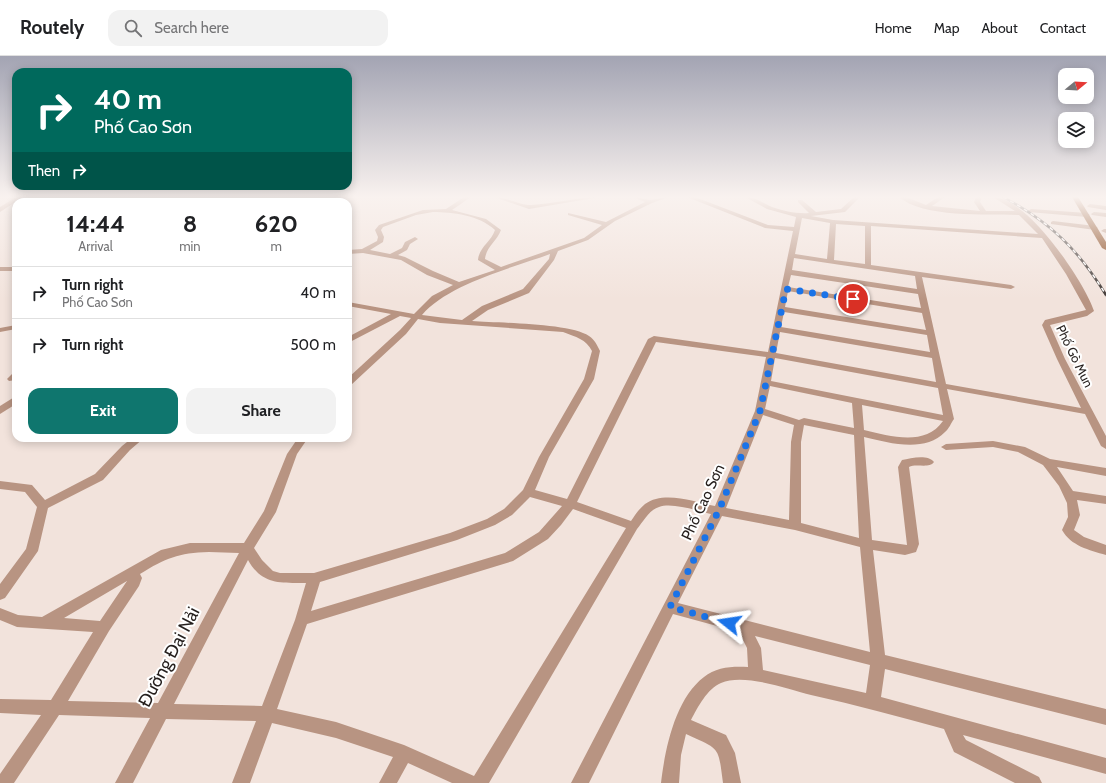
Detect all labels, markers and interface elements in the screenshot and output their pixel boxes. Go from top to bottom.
search box [108,10,388,46]
text: Routely [20,16,84,39]
icon: search [122,17,144,39]
text: Search here [154,19,229,37]
text: Home [875,19,912,37]
text: Map [934,19,959,37]
text: About [981,19,1018,37]
text: Contact [1040,19,1086,37]
north arrow [1058,68,1094,104]
map controls [1058,68,1094,148]
text: 40 m [94,82,162,116]
icon: right [28,84,80,136]
button: layers [1058,112,1094,148]
text: Phố Cao Sơn [94,116,192,138]
icon: right [68,160,90,182]
text: Then [28,162,60,180]
text: 14:44 [66,209,125,238]
text: 8 [183,209,197,238]
text: 620 [255,209,298,238]
text: Arrival [78,238,113,254]
text: min [179,238,201,254]
text: m [271,238,282,254]
text: Turn right [62,276,123,294]
icon: right [28,282,50,304]
pin [836,282,870,316]
text: 40 m [300,284,336,302]
icon: arrive [842,288,864,310]
text: Phố Cao Sơn [62,294,133,310]
street label: Phố Gò Mun [1053,322,1097,390]
icon: right [28,334,50,356]
text: Turn right [62,336,123,354]
text: 500 m [290,336,336,354]
button: Exit [28,388,178,434]
button: Share [186,388,336,434]
street label: Phố Cao Sơn [678,461,728,543]
position arrow [708,602,750,644]
street label: Đường Đại Nải [133,603,205,711]

